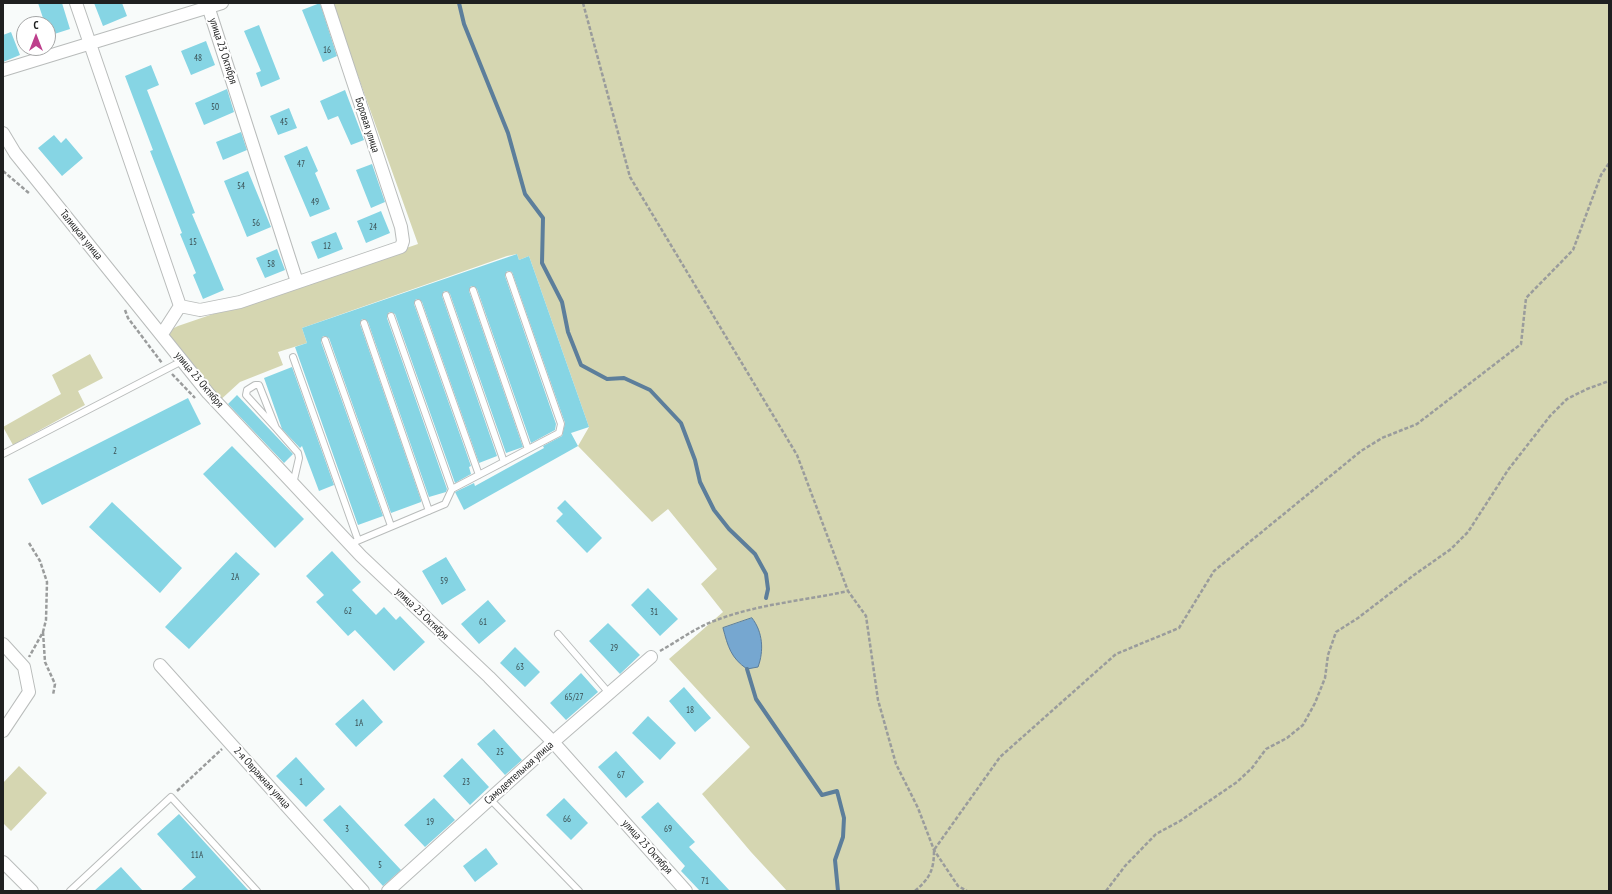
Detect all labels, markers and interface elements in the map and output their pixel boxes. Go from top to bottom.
north arrow [16,16,56,56]
street label: улица 23 Октября [206,16,240,86]
text: С [33,18,39,32]
house number: 16 [323,45,331,55]
house number: 48 [194,53,202,63]
street label: Боровая улица [352,96,382,154]
house number: 50 [211,102,219,112]
house number: 45 [280,117,288,127]
house number: 47 [297,159,305,169]
house number: 54 [237,181,245,191]
house number: 49 [311,197,319,207]
street label: Талицкая улица [57,207,105,263]
house number: 56 [252,218,260,228]
house number: 24 [369,222,377,232]
house number: 15 [189,237,197,247]
house number: 12 [323,241,331,251]
house number: 58 [267,259,275,269]
street label: улица 23 Октября [172,349,226,411]
house number: 2 [113,446,117,456]
house number: 2А [231,572,239,582]
house number: 59 [440,576,448,586]
street label: улица 23 Октября [393,585,451,643]
house number: 62 [344,606,352,616]
house number: 31 [650,607,658,617]
house number: 61 [479,617,487,627]
house number: 29 [610,643,618,653]
house number: 63 [516,662,524,672]
house number: 65/27 [565,692,583,702]
house number: 18 [686,705,694,715]
house number: 1А [355,718,363,728]
street label: Самодеятельная улица [482,739,556,807]
street label: 2-я Овражная улица [231,744,293,812]
house number: 25 [496,747,504,757]
house number: 67 [617,770,625,780]
house number: 1 [299,777,303,787]
house number: 23 [462,777,470,787]
house number: 66 [563,814,571,824]
house number: 19 [426,817,434,827]
street label: улица 23 Октября [619,817,675,877]
house number: 3 [345,824,349,834]
house number: 69 [664,824,672,834]
house number: 11А [191,850,203,860]
house number: 5 [378,860,382,870]
house number: 71 [701,876,709,886]

